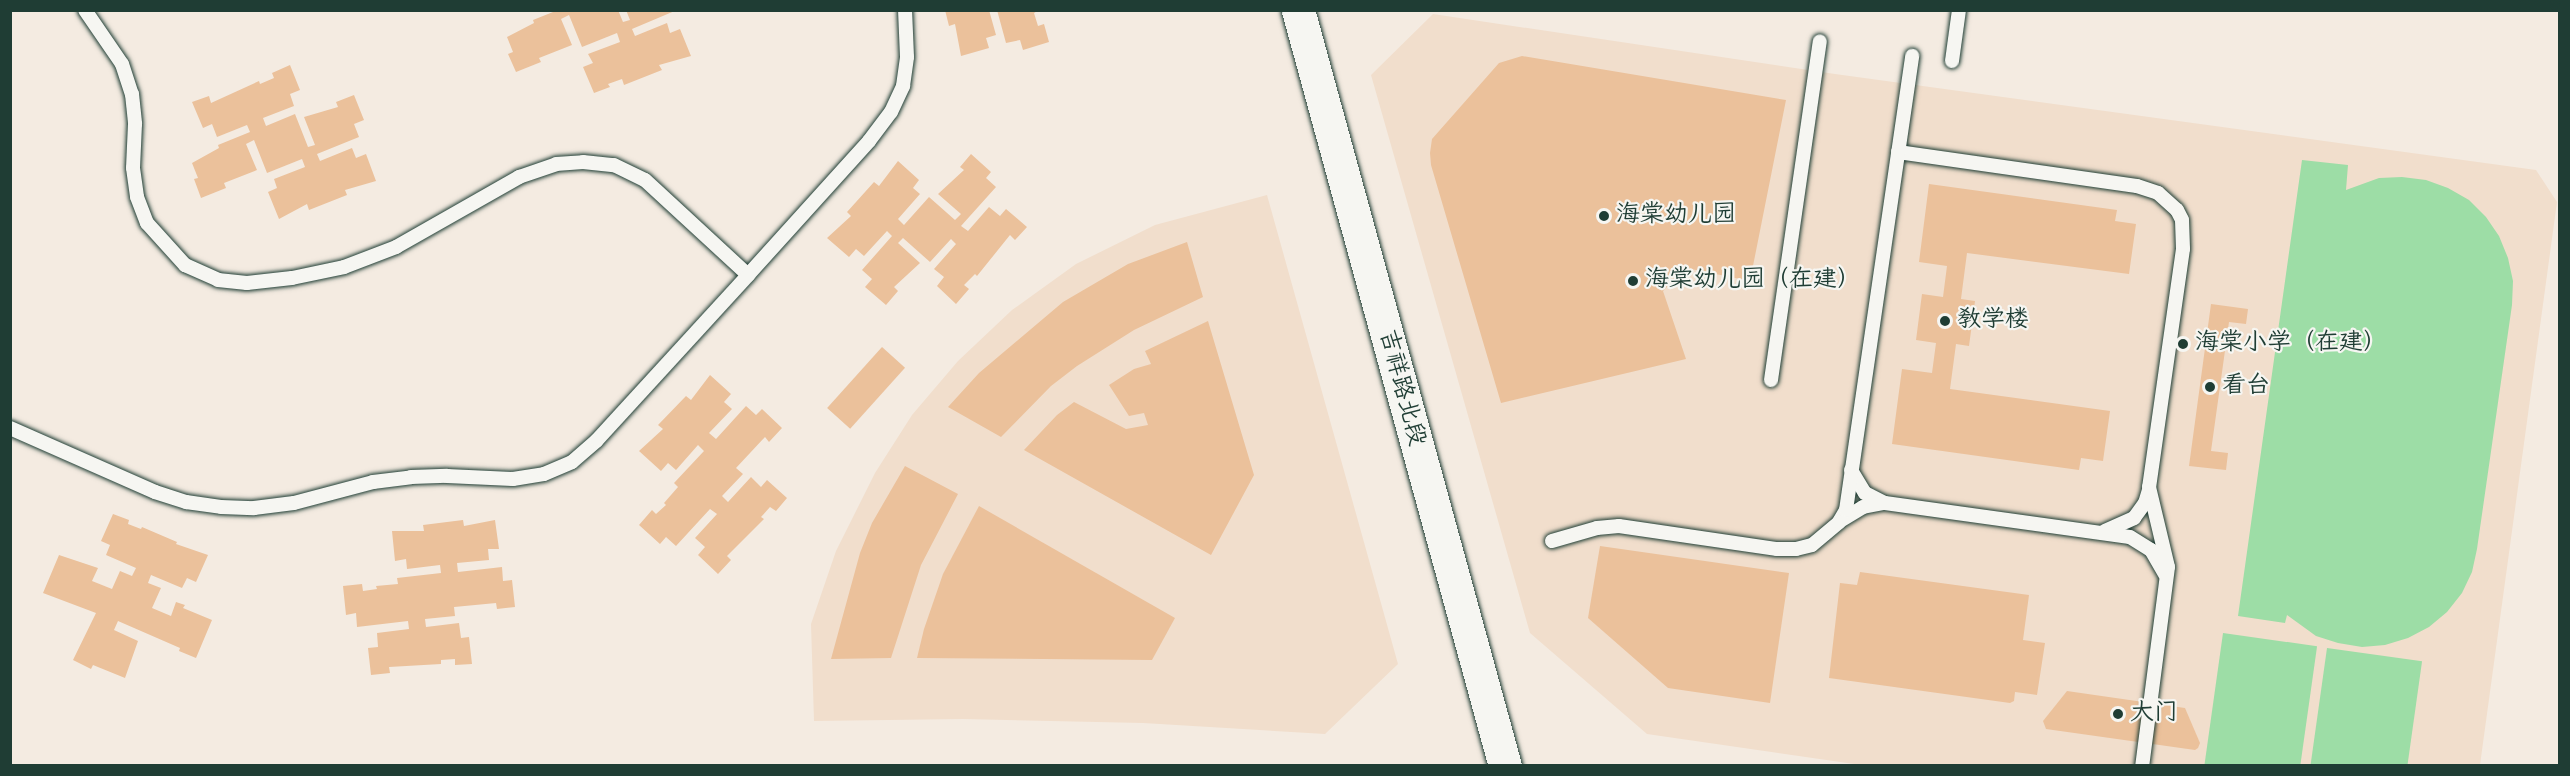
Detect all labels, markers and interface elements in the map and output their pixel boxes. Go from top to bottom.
place label: 海棠幼儿园 [1616,202,1736,230]
marker: 海棠幼儿园 [1597,209,1611,223]
place label: 海棠幼儿园（在建） [1645,267,1861,295]
marker: 海棠幼儿园（在建） [1626,274,1640,288]
place label: 教学楼 [1957,307,2029,335]
marker: 教学楼 [1938,314,1952,328]
street label: 吉祥路北段 [1372,326,1430,450]
place label: 海棠小学（在建） [2195,330,2387,358]
marker: 海棠小学（在建） [2176,337,2190,351]
place label: 看台 [2222,373,2270,401]
marker: 看台 [2203,380,2217,394]
place label: 大门 [2130,700,2178,728]
marker: 大门 [2111,707,2125,721]

